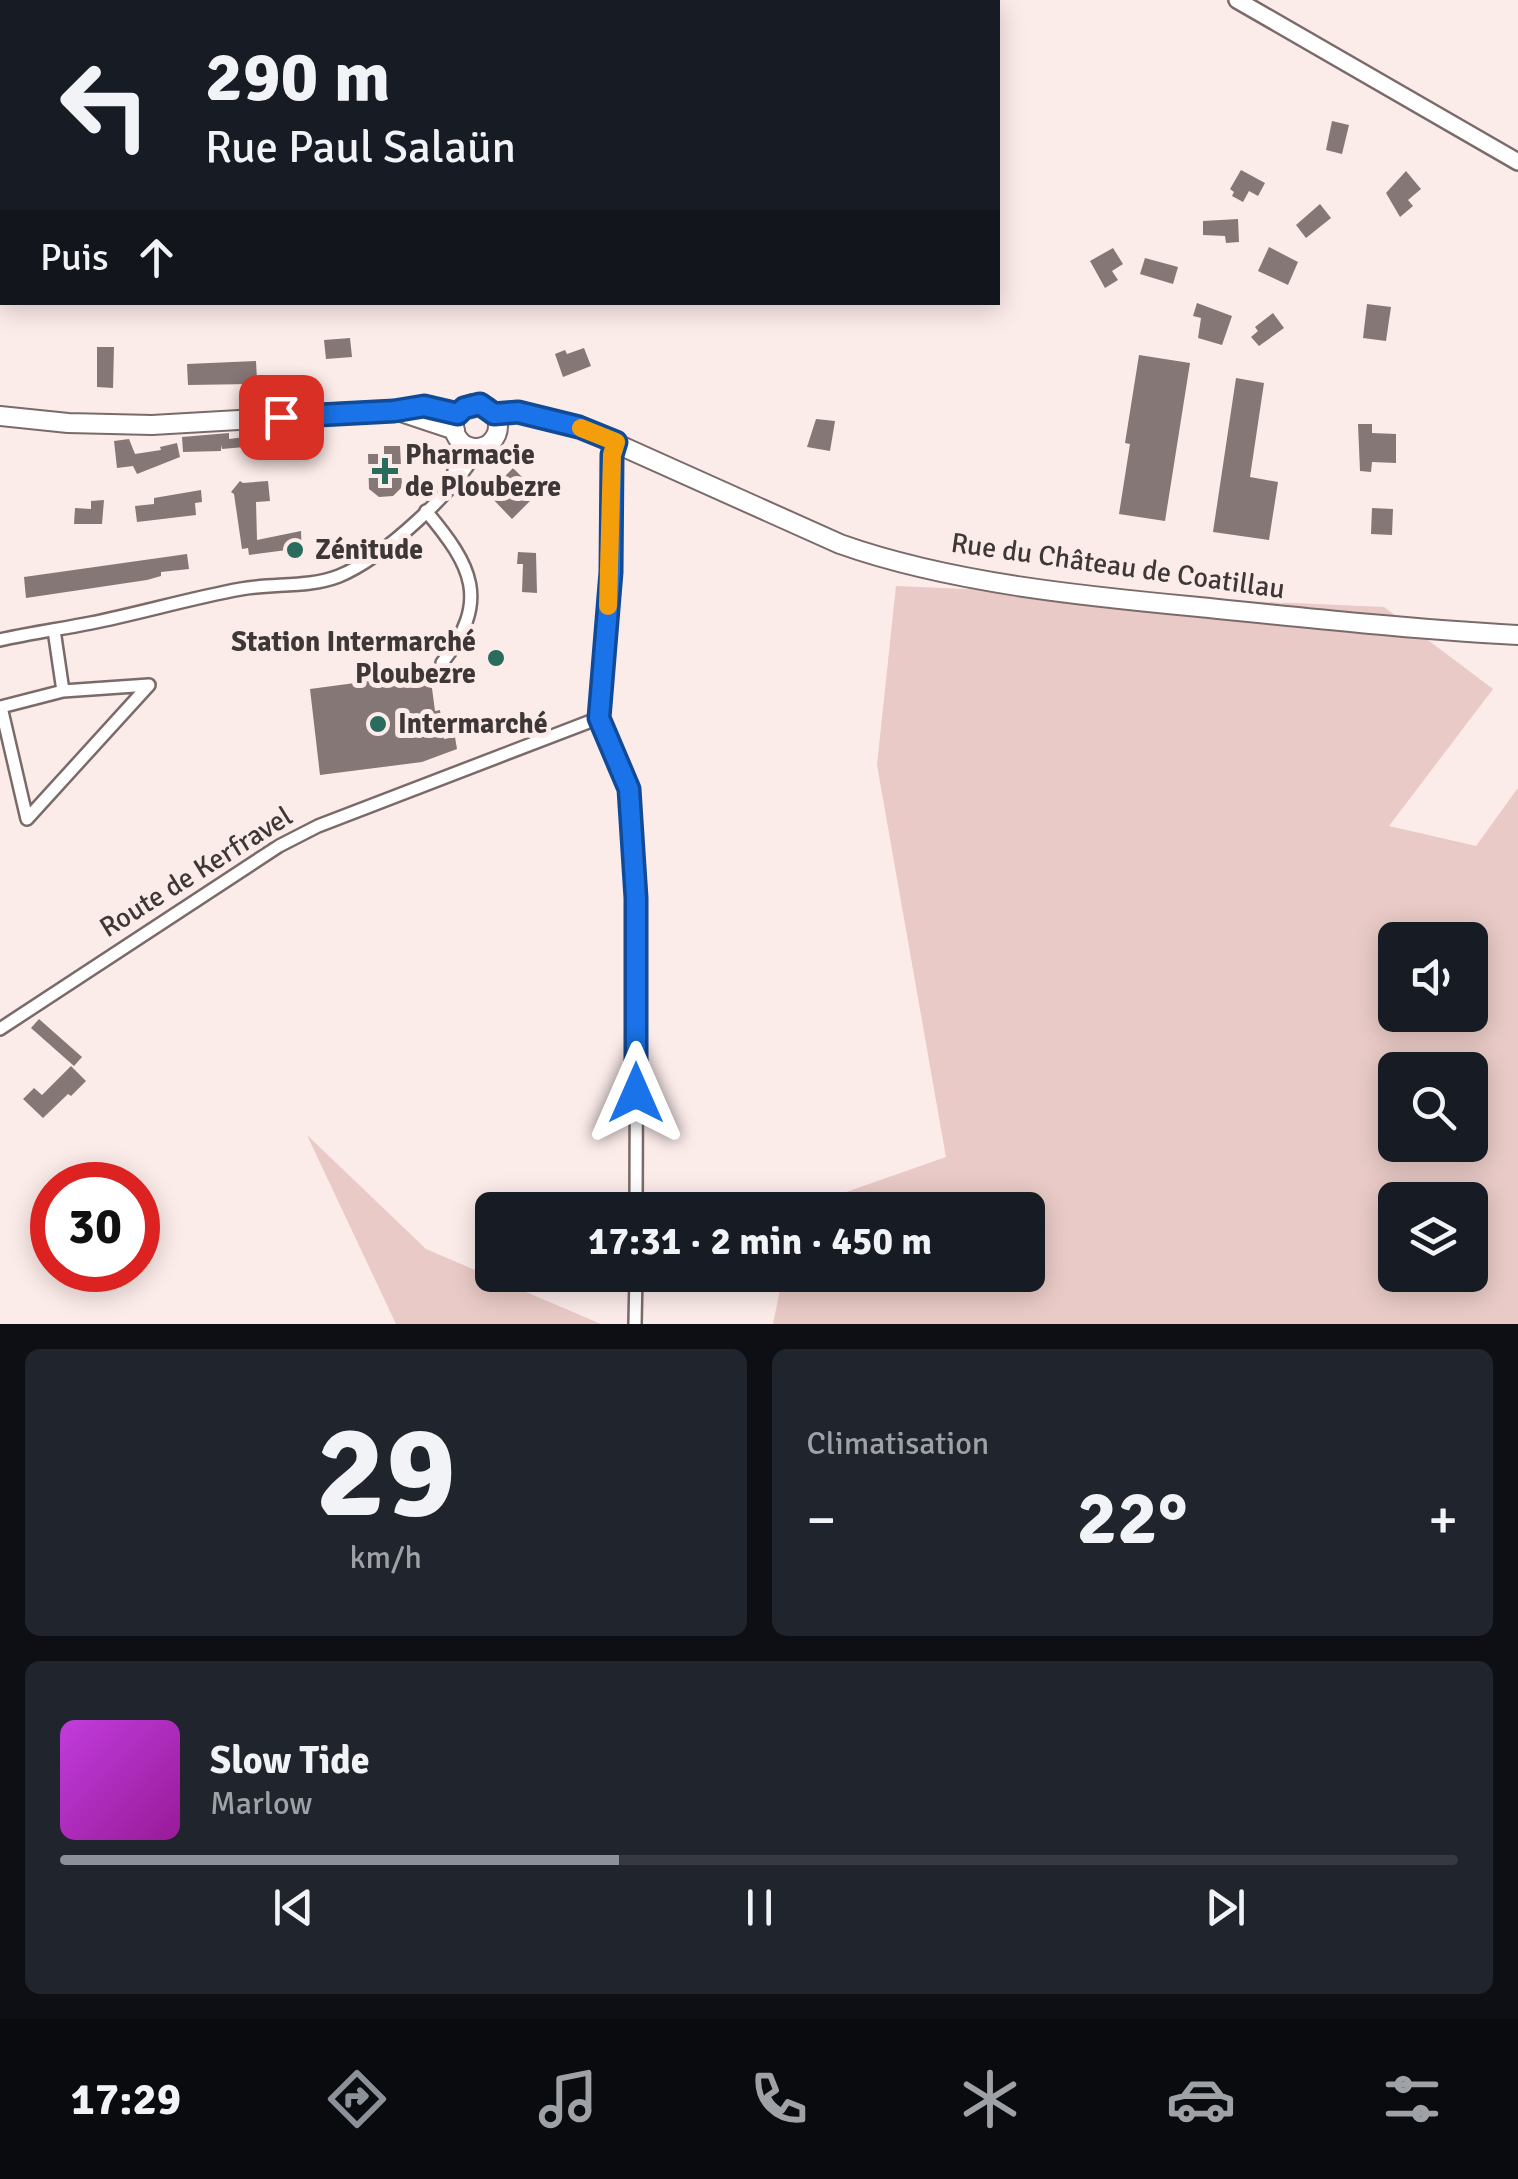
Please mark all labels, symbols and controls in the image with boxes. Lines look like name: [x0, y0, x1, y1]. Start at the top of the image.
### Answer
text: 290 m: [205, 34, 390, 120]
icon: left: [40, 40, 170, 170]
text: Rue Paul Salaün: [205, 120, 516, 175]
icon: ahead: [129, 230, 184, 285]
text: Puis: [40, 234, 109, 281]
pin: [239, 375, 324, 460]
icon: arrive: [254, 390, 309, 445]
place label: Pharmacie de Ploubezre: [405, 438, 561, 504]
marker: Pharmacie de Ploubezre: [374, 460, 396, 482]
street label: Rue du Château de Coatillau: [949, 526, 1287, 606]
place label: Zénitude: [315, 533, 423, 567]
marker: Zénitude: [284, 539, 306, 561]
place label: Station Intermarché Ploubezre: [231, 625, 476, 691]
marker: Station Intermarché Ploubezre: [485, 647, 507, 669]
place label: Intermarché: [398, 707, 548, 741]
marker: Intermarché: [367, 713, 389, 735]
street label: Route de Kerfravel: [93, 799, 299, 945]
map controls: [1378, 922, 1488, 1292]
button: sound: [1378, 922, 1488, 1032]
position arrow: [584, 1041, 688, 1145]
button: search: [1378, 1052, 1488, 1162]
speed limit sign: 30: [30, 1162, 160, 1292]
button: layers: [1378, 1182, 1488, 1292]
text: 17:31 · 2 min · 450 m: [588, 1218, 932, 1265]
text: 29: [316, 1393, 456, 1553]
text: Climatisation: [807, 1424, 989, 1463]
text: 22°: [1077, 1472, 1188, 1565]
text: −: [807, 1486, 836, 1554]
text: +: [1428, 1486, 1458, 1554]
text: km/h: [350, 1538, 422, 1577]
text: Slow Tide: [210, 1737, 370, 1784]
text: Marlow: [210, 1784, 312, 1823]
icon: previous: [266, 1880, 321, 1935]
icon: pause: [732, 1880, 787, 1935]
icon: next: [1198, 1880, 1253, 1935]
icon: directions: [322, 2064, 392, 2134]
icon: music: [533, 2064, 603, 2134]
icon: phone: [744, 2064, 814, 2134]
icon: climate: [955, 2064, 1025, 2134]
icon: car: [1166, 2064, 1236, 2134]
icon: filters: [1377, 2064, 1447, 2134]
text: 17:29: [71, 2072, 181, 2127]

